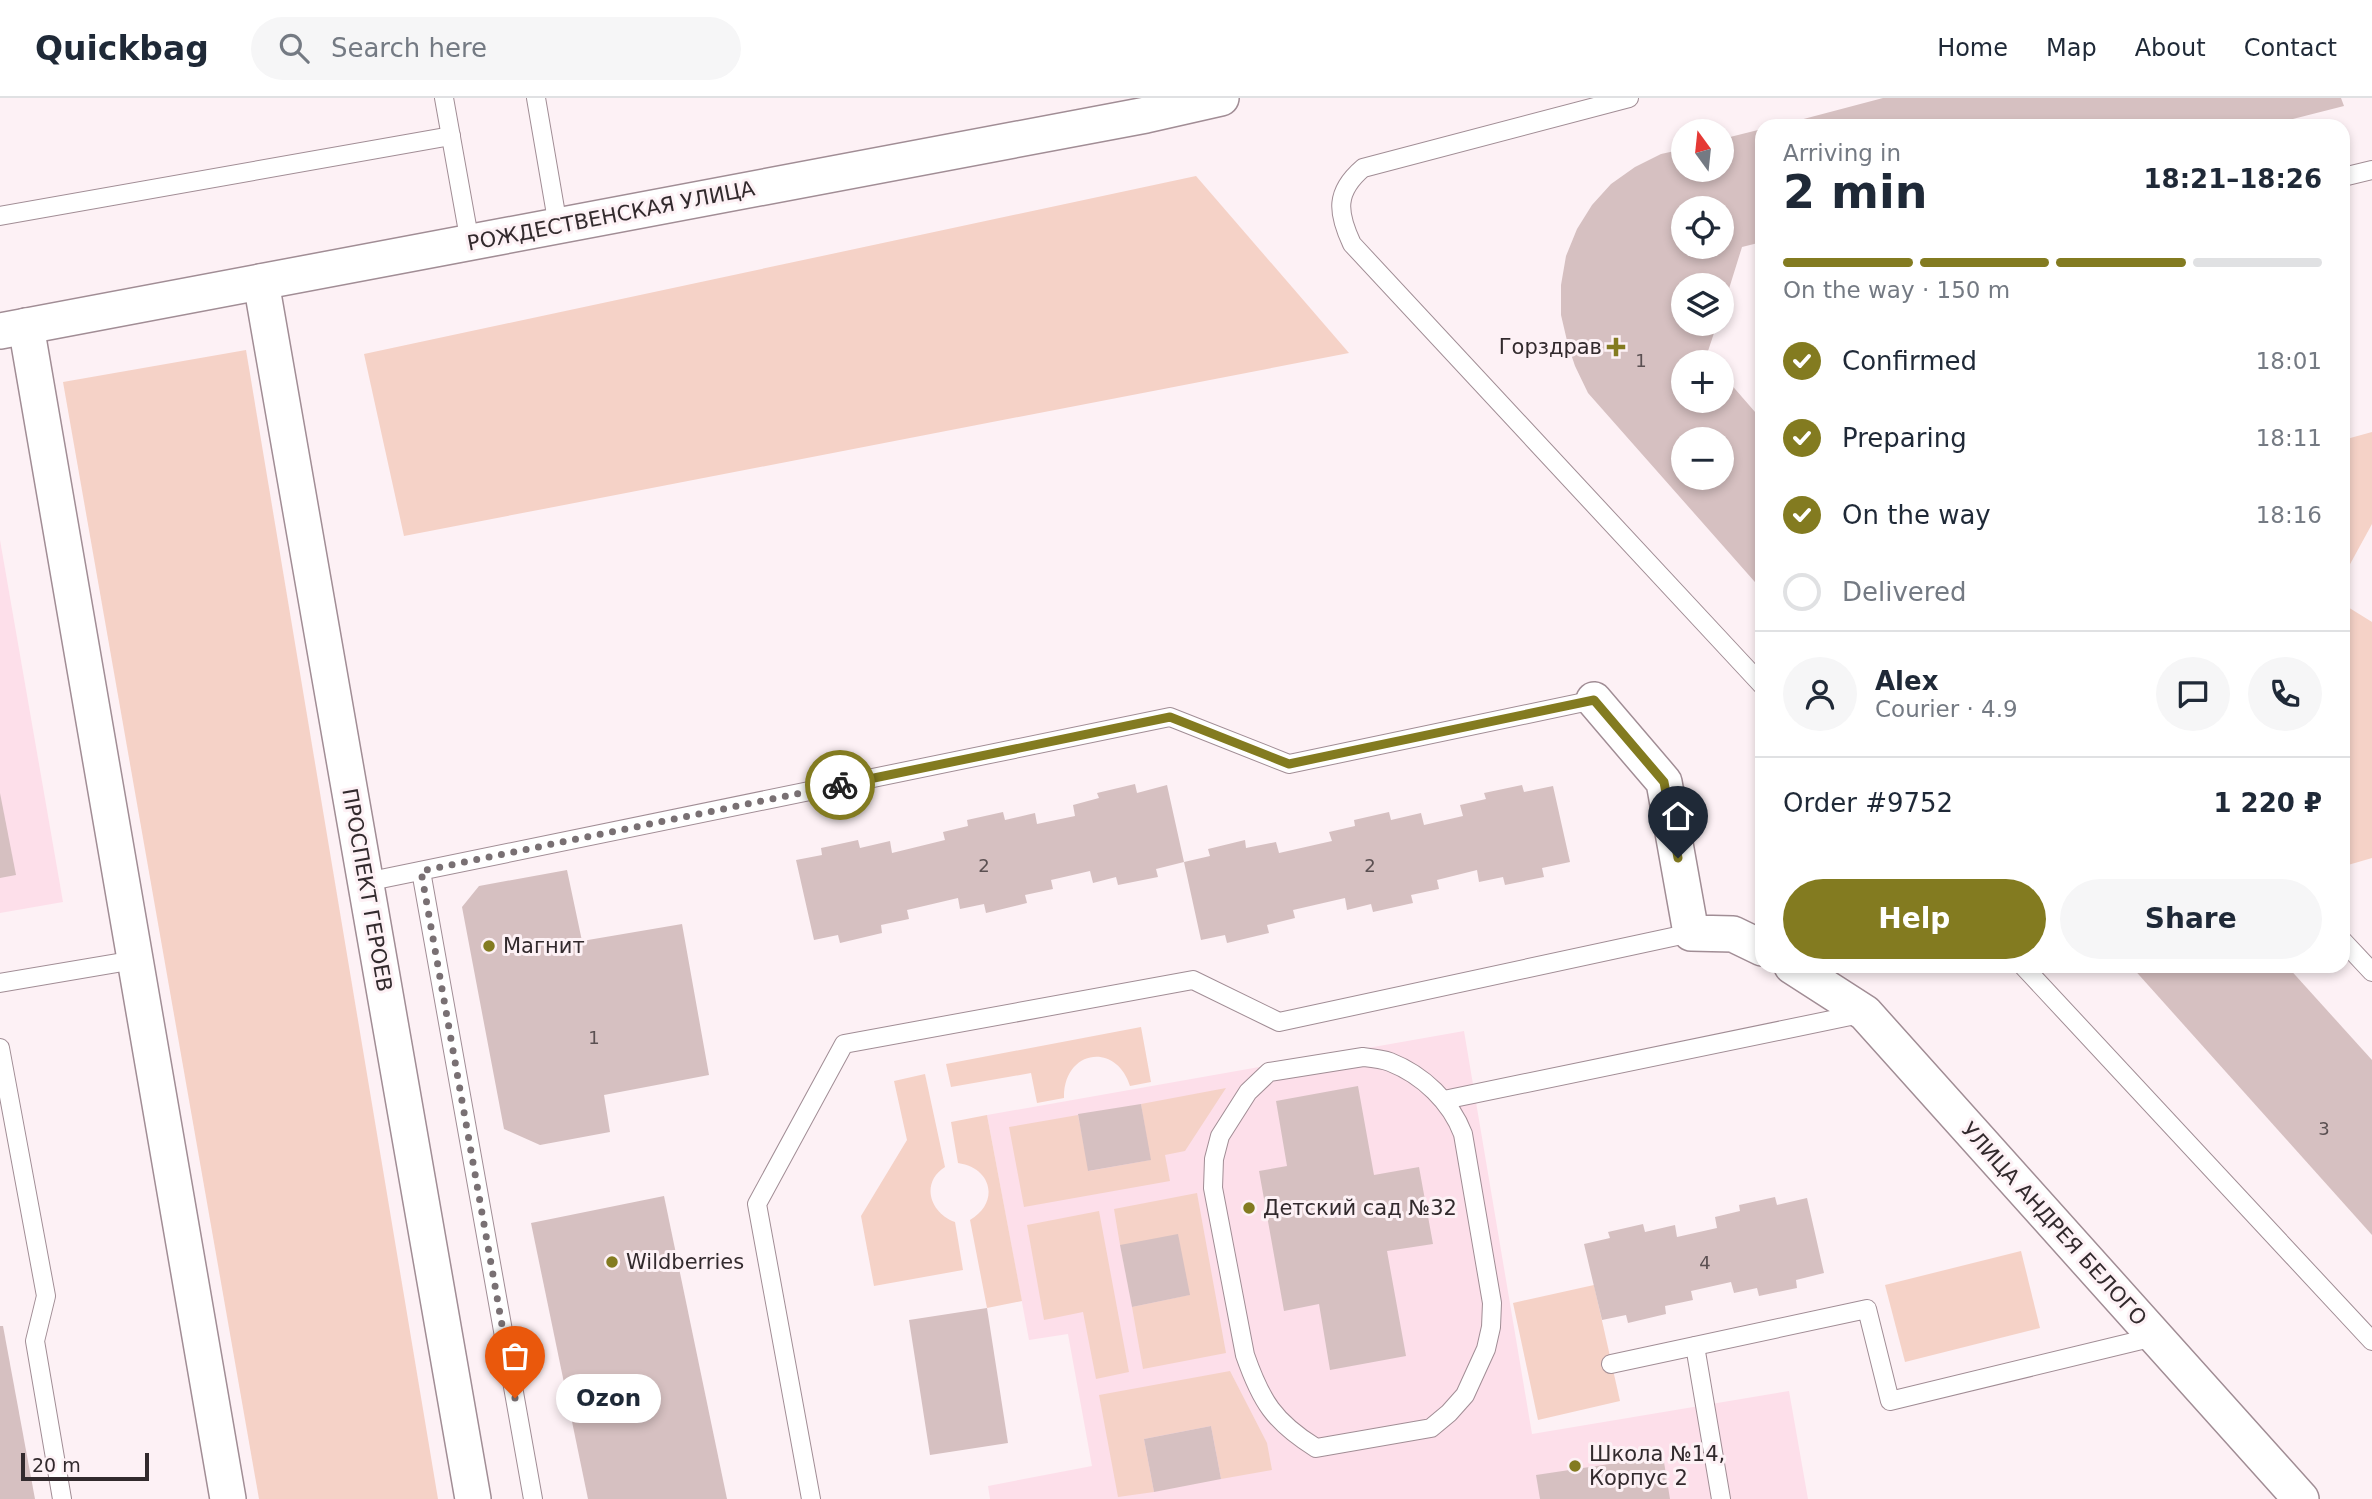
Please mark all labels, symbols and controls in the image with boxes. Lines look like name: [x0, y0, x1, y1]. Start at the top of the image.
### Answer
search box: [251, 17, 741, 80]
text: Quickbag: [35, 29, 209, 68]
icon: search: [275, 29, 313, 67]
text: Search here: [331, 33, 487, 63]
text: Home: [1937, 34, 2008, 62]
text: Map: [2046, 34, 2097, 62]
text: About: [2135, 34, 2206, 62]
text: Contact: [2244, 34, 2337, 62]
north arrow: [1671, 119, 1734, 182]
map controls: [1671, 119, 1734, 490]
text: Arriving in: [1783, 140, 1901, 166]
text: 18:21–18:26: [2143, 164, 2322, 194]
text: 2 min: [1783, 165, 1927, 219]
street label: РОЖДЕСТВЕНСКАЯ УЛИЦА: [465, 176, 758, 256]
button: locate: [1671, 196, 1734, 259]
button: layers: [1671, 273, 1734, 336]
text: On the way · 150 m: [1783, 277, 2010, 303]
place label: Горздрав: [1499, 335, 1602, 359]
marker: Горздрав: [1608, 339, 1624, 355]
icon: check: [1783, 342, 1821, 380]
text: Confirmed: [1842, 346, 1977, 376]
text: 18:01: [2256, 348, 2322, 374]
house number: 1: [1635, 350, 1647, 371]
button: +: [1671, 350, 1734, 413]
icon: check: [1783, 419, 1821, 457]
text: Preparing: [1842, 423, 1967, 453]
text: 18:11: [2256, 425, 2322, 451]
button: −: [1671, 427, 1734, 490]
icon: check: [1783, 496, 1821, 534]
text: On the way: [1842, 500, 1991, 530]
text: 18:16: [2256, 502, 2322, 528]
text: Delivered: [1842, 577, 1966, 607]
button: person: [1783, 657, 1857, 731]
button: chat: [2156, 657, 2230, 731]
button: phone: [2248, 657, 2322, 731]
text: Alex: [1875, 666, 1938, 696]
text: Courier · 4.9: [1875, 696, 2018, 722]
courier: [805, 750, 875, 820]
icon: bike: [821, 766, 859, 804]
street label: ПРОСПЕКТ ГЕРОЕВ: [337, 786, 397, 994]
pin: [1648, 786, 1708, 858]
text: Order #9752: [1783, 788, 1953, 818]
text: 1 220 ₽: [2213, 788, 2322, 818]
icon: home: [1659, 797, 1697, 835]
house number: 2: [978, 855, 990, 876]
house number: 2: [1364, 855, 1376, 876]
button: Help: [1783, 879, 2046, 959]
button: Share: [2060, 879, 2322, 959]
place label: Магнит: [503, 934, 585, 958]
marker: Магнит: [481, 938, 497, 954]
house number: 1: [588, 1027, 600, 1048]
street label: УЛИЦА АНДРЕЯ БЕЛОГО: [1957, 1118, 2151, 1330]
house number: 3: [2318, 1118, 2330, 1139]
place label: Детский сад №32: [1263, 1196, 1457, 1220]
marker: Детский сад №32: [1241, 1200, 1257, 1216]
place label: Wildberries: [626, 1250, 744, 1274]
house number: 4: [1699, 1252, 1711, 1273]
marker: Wildberries: [604, 1254, 620, 1270]
pin: [485, 1326, 545, 1398]
icon: bag: [496, 1337, 534, 1375]
callout: Ozon: [557, 1374, 662, 1422]
text: Ozon: [576, 1385, 641, 1411]
place label: Школа №14, Корпус 2: [1589, 1442, 1725, 1490]
scale bar: [21, 1450, 149, 1482]
text: 20 m: [32, 1454, 81, 1476]
marker: Школа №14, Корпус 2: [1567, 1458, 1583, 1474]

